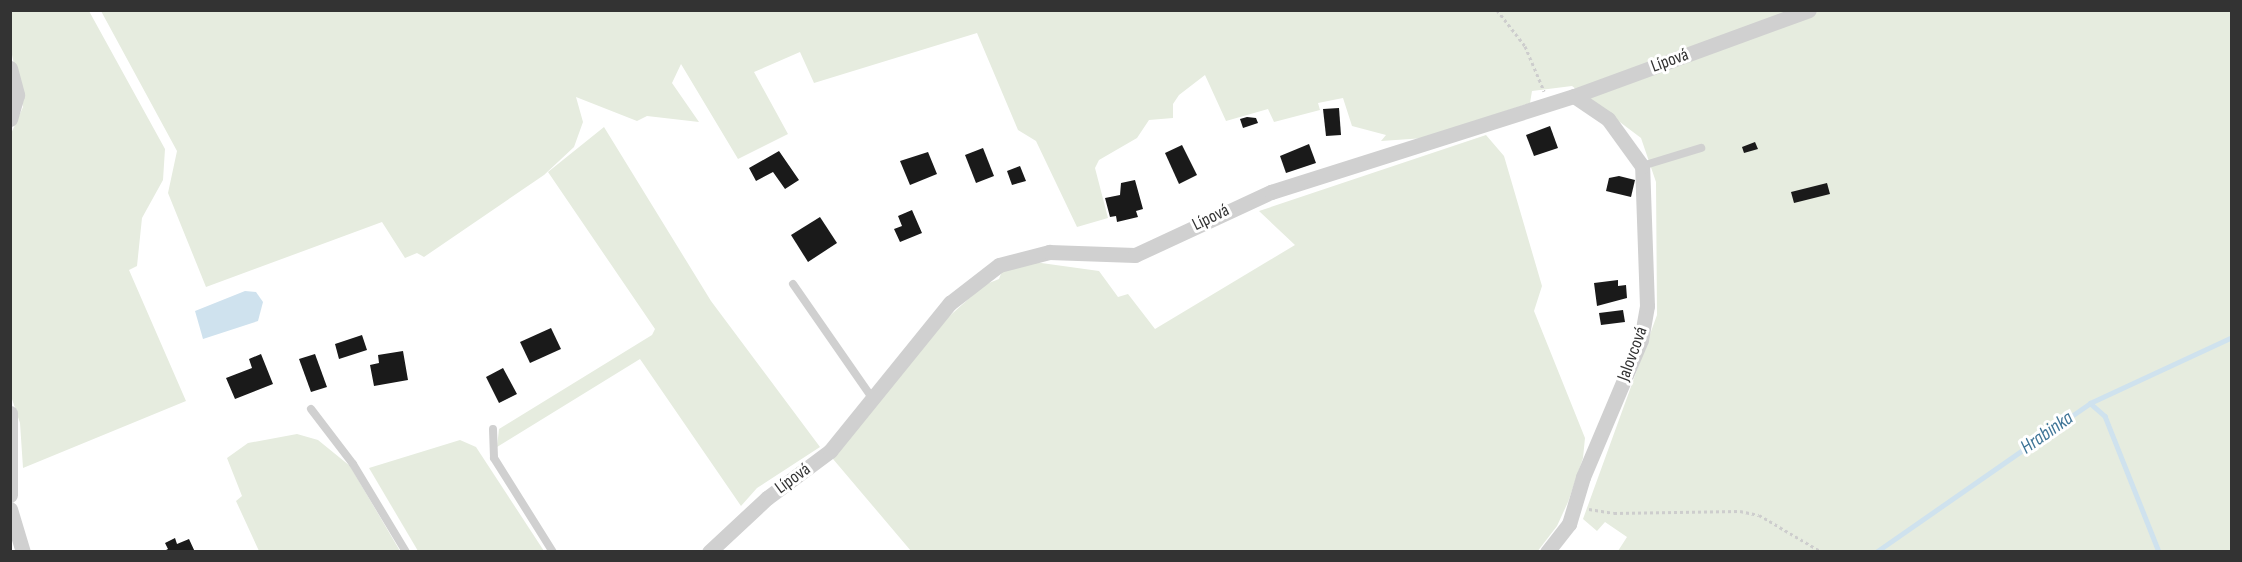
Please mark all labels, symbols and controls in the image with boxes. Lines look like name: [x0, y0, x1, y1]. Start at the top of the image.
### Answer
street label: Lípová: [1648, 44, 1692, 78]
street label: Lípová: [1189, 200, 1233, 236]
street label: Jalovcová: [1613, 324, 1653, 384]
water label: Hrabinka: [2016, 406, 2078, 460]
street label: Lípová: [771, 459, 815, 499]

